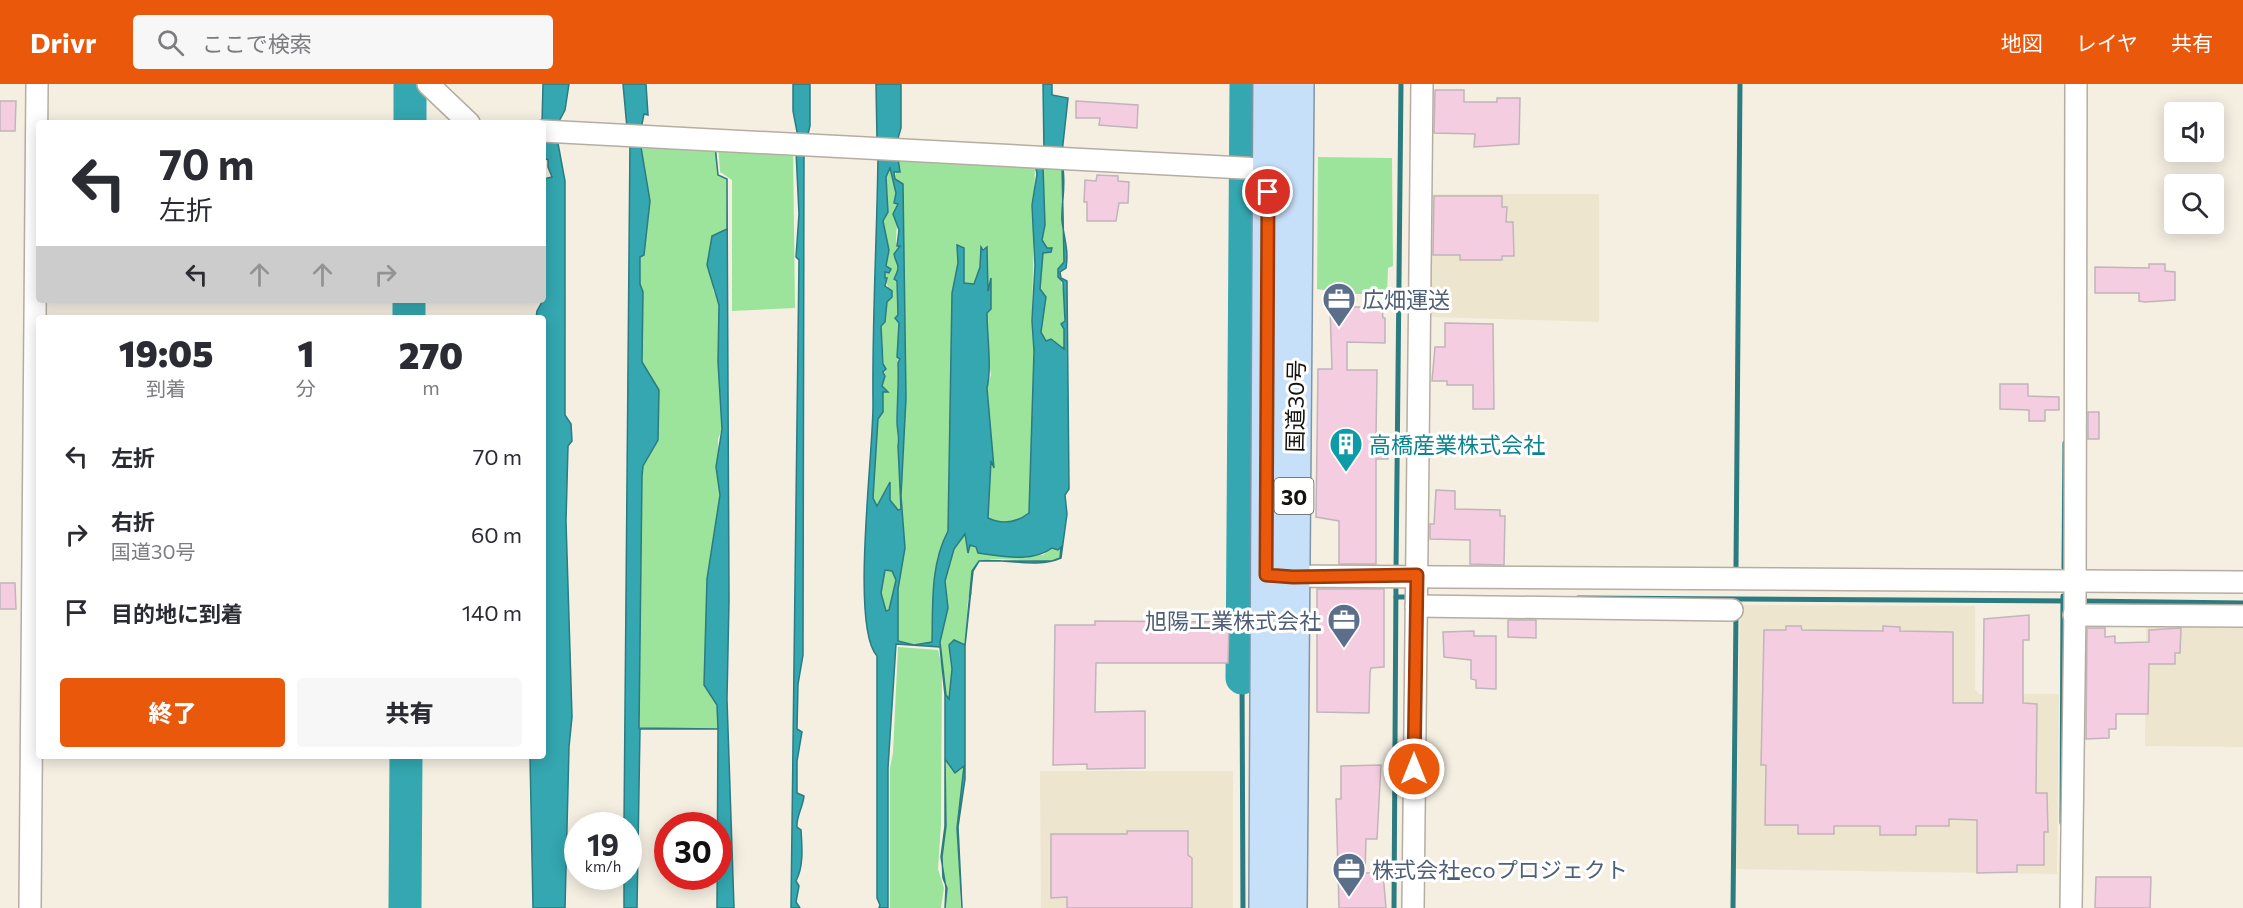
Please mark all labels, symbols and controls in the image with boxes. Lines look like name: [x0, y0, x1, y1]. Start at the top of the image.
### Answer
search box: [133, 15, 553, 69]
text: Drivr: [30, 25, 97, 59]
icon: search: [154, 26, 187, 59]
text: ここで検索: [202, 30, 312, 57]
text: 地図: [2001, 30, 2043, 55]
text: レイヤ: [2076, 30, 2138, 55]
text: 共有: [2171, 30, 2213, 55]
map controls: [2164, 102, 2224, 234]
button: sound: [2164, 102, 2224, 162]
text: 70 m: [159, 137, 254, 189]
icon: left: [60, 144, 138, 222]
pin: [1242, 166, 1293, 217]
button: search: [2164, 174, 2224, 234]
icon: arrive: [1251, 175, 1284, 208]
text: 左折: [159, 193, 213, 226]
icon: left: [180, 258, 213, 291]
icon: ahead: [243, 258, 276, 291]
icon: ahead: [306, 258, 339, 291]
icon: right: [369, 258, 402, 291]
office icon: 広畑運送: [1321, 281, 1357, 328]
place label: 広畑運送: [1362, 286, 1450, 313]
text: 19:05: [119, 330, 213, 374]
text: 1: [298, 330, 314, 374]
text: 270: [399, 332, 463, 376]
street label: 国道30号: [1281, 359, 1309, 453]
text: m: [422, 375, 440, 399]
text: 到着: [146, 376, 186, 400]
text: 分: [296, 376, 316, 400]
building icon: 高橋産業株式会社: [1328, 426, 1364, 473]
place label: 高橋産業株式会社: [1369, 431, 1545, 458]
icon: left: [60, 440, 93, 473]
text: 70 m: [473, 443, 522, 470]
text: 左折: [111, 444, 155, 471]
road number: 30: [1274, 478, 1314, 514]
text: 右折: [111, 508, 155, 535]
icon: right: [60, 518, 93, 551]
text: 60 m: [471, 521, 522, 548]
text: 国道30号: [111, 539, 195, 563]
icon: arrive: [60, 596, 93, 629]
text: 140 m: [462, 599, 522, 626]
text: 目的地に到着: [111, 600, 243, 627]
office icon: 旭陽工業株式会社: [1326, 602, 1362, 649]
place label: 旭陽工業株式会社: [1145, 607, 1321, 634]
button: 終了: [60, 678, 285, 747]
button: 共有: [297, 678, 522, 747]
position arrow: [1382, 737, 1446, 801]
speed limit sign: 30: [654, 812, 732, 890]
text: 19: [587, 825, 619, 862]
office icon: 株式会社ecoプロジェクト: [1331, 851, 1367, 898]
place label: 株式会社ecoプロジェクト: [1372, 856, 1628, 883]
text: km/h: [585, 857, 621, 875]

